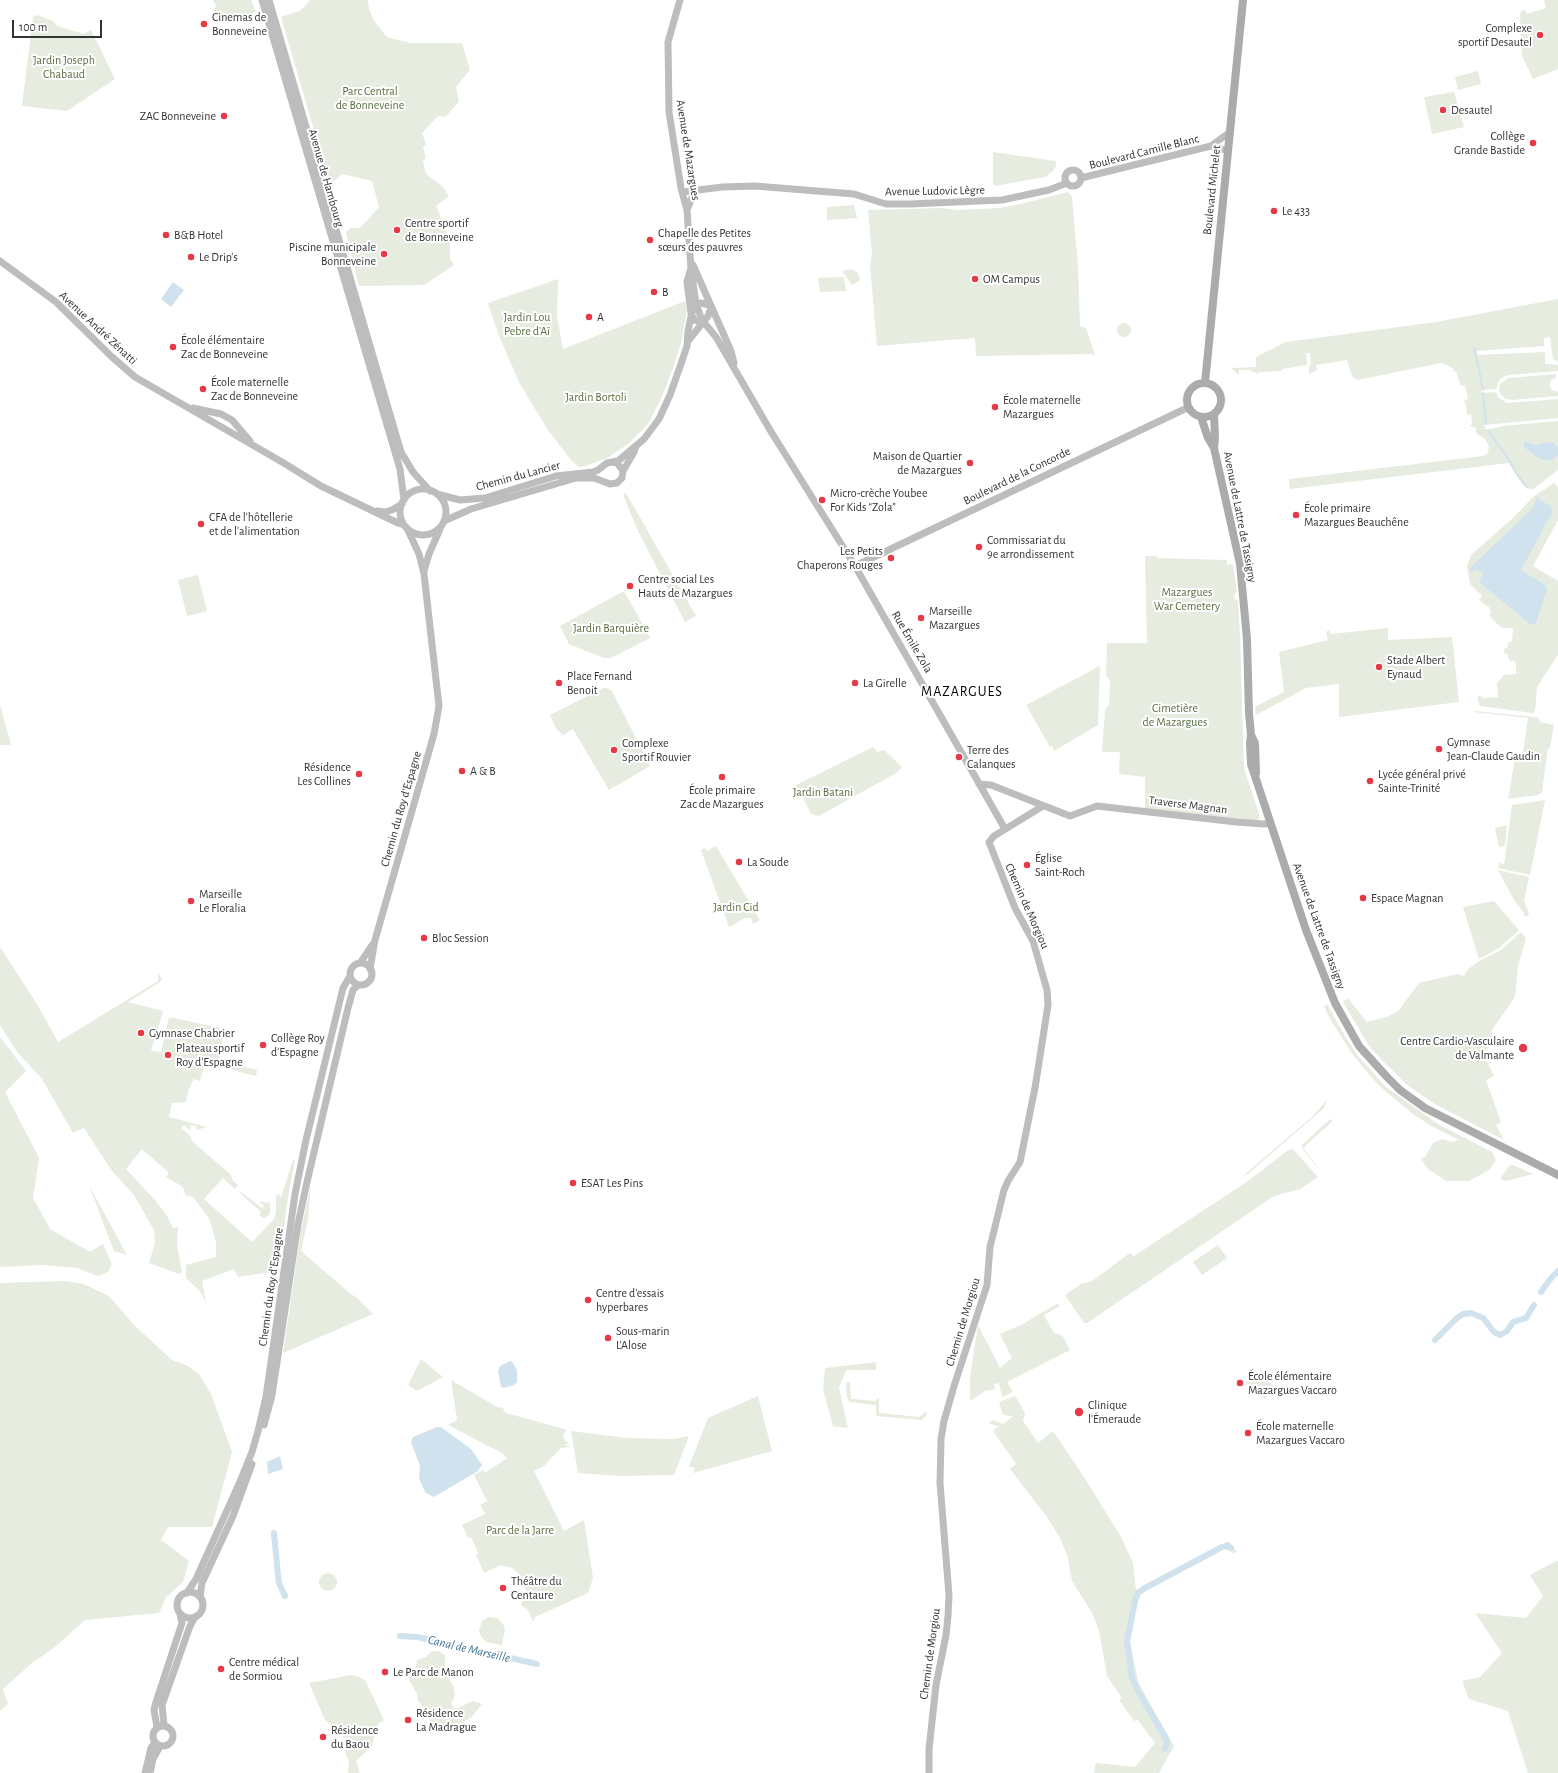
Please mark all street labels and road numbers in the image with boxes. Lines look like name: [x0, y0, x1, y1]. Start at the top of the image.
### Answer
street label: Avenue de Mazargues: [673, 99, 703, 201]
street label: Avenue de Hambourg: [305, 127, 347, 229]
street label: Boulevard Camille Blanc: [1088, 131, 1200, 173]
street label: Boulevard Michelet: [1200, 144, 1224, 236]
street label: Avenue Ludovic Lègre: [885, 183, 985, 199]
street label: Avenue André Zénatti: [56, 288, 140, 368]
street label: Boulevard de la Concorde: [961, 444, 1073, 508]
street label: Avenue de Lattre de Tassigny: [1220, 450, 1260, 584]
street label: Chemin du Lancier: [474, 458, 562, 494]
street label: Rue Émile Zola: [888, 608, 936, 676]
street label: Chemin du Roy d'Espagne: [378, 749, 424, 869]
street label: Traverse Magnan: [1148, 793, 1228, 817]
street label: Chemin de Morgiou: [1002, 861, 1052, 951]
street label: Avenue de Lattre de Tassigny: [1289, 861, 1349, 991]
street label: Chemin du Roy d'Espagne: [256, 1227, 286, 1347]
street label: Chemin de Morgiou: [943, 1276, 983, 1368]
street label: Chemin de Morgiou: [916, 1607, 944, 1701]

